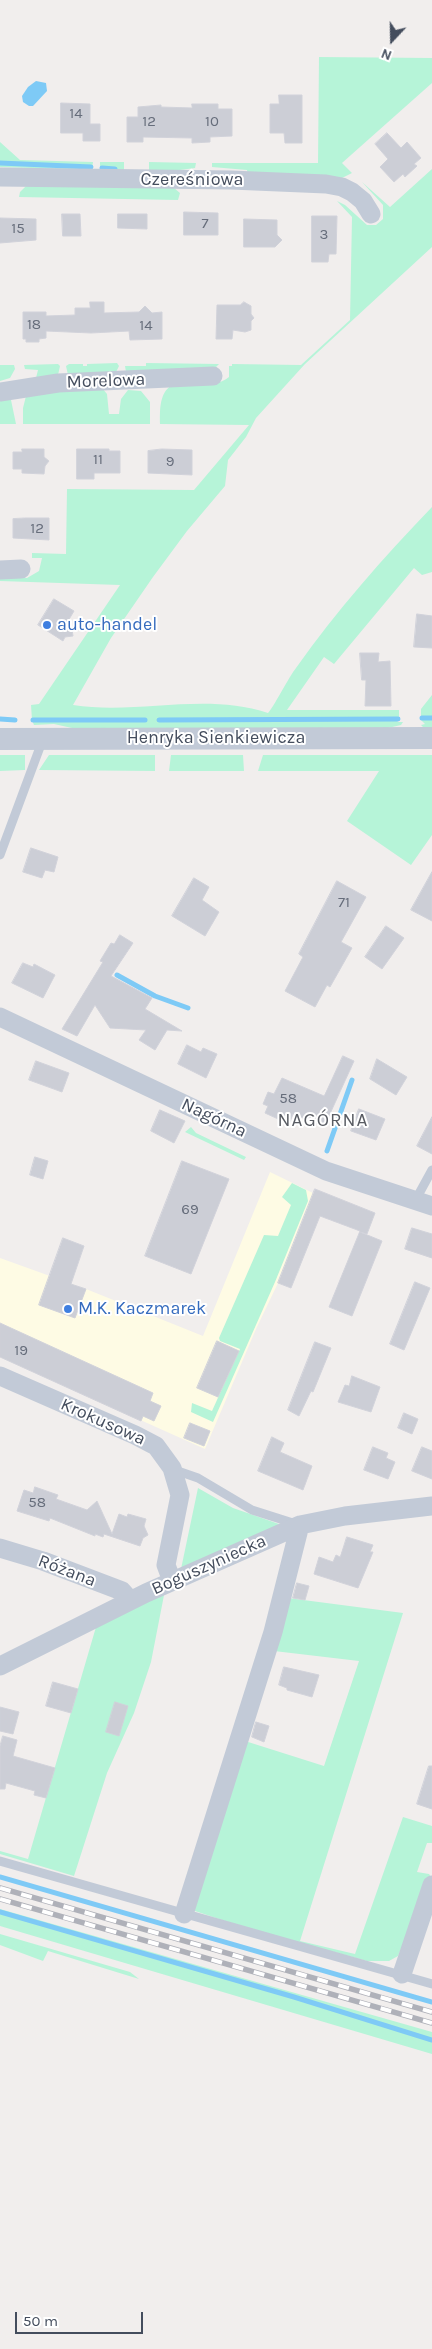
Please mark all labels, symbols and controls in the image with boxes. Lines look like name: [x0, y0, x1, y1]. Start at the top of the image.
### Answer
north arrow: [367, 15, 417, 65]
text: N: [379, 45, 394, 64]
house number: 14: [69, 105, 83, 123]
house number: 12: [142, 113, 156, 131]
house number: 10: [205, 113, 219, 131]
street label: Czereśniowa: [140, 169, 244, 191]
house number: 7: [201, 215, 209, 233]
house number: 15: [11, 220, 25, 238]
house number: 3: [320, 226, 328, 244]
house number: 18: [27, 316, 41, 334]
house number: 14: [139, 317, 153, 335]
street label: Morelowa: [66, 369, 146, 393]
house number: 11: [93, 451, 103, 469]
house number: 9: [166, 453, 174, 471]
house number: 12: [30, 520, 44, 538]
place label: auto-handel: [57, 614, 157, 636]
marker: auto-handel: [41, 619, 53, 631]
street label: Henryka Sienkiewicza: [127, 727, 305, 749]
house number: 71: [338, 894, 350, 912]
house number: 58: [279, 1090, 297, 1108]
street label: Nagórna: [178, 1094, 250, 1142]
district label: NAGÓRNA: [277, 1110, 369, 1132]
house number: 69: [181, 1201, 199, 1219]
place label: M.K. Kaczmarek: [78, 1298, 206, 1320]
marker: M.K. Kaczmarek: [62, 1303, 74, 1315]
house number: 19: [14, 1342, 28, 1360]
street label: Krokusowa: [57, 1394, 149, 1450]
house number: 58: [28, 1494, 46, 1512]
street label: Boguszyniecka: [148, 1530, 270, 1600]
street label: Różana: [35, 1550, 99, 1592]
scale bar: [18, 2302, 145, 2334]
text: 50 m: [23, 2312, 58, 2330]

